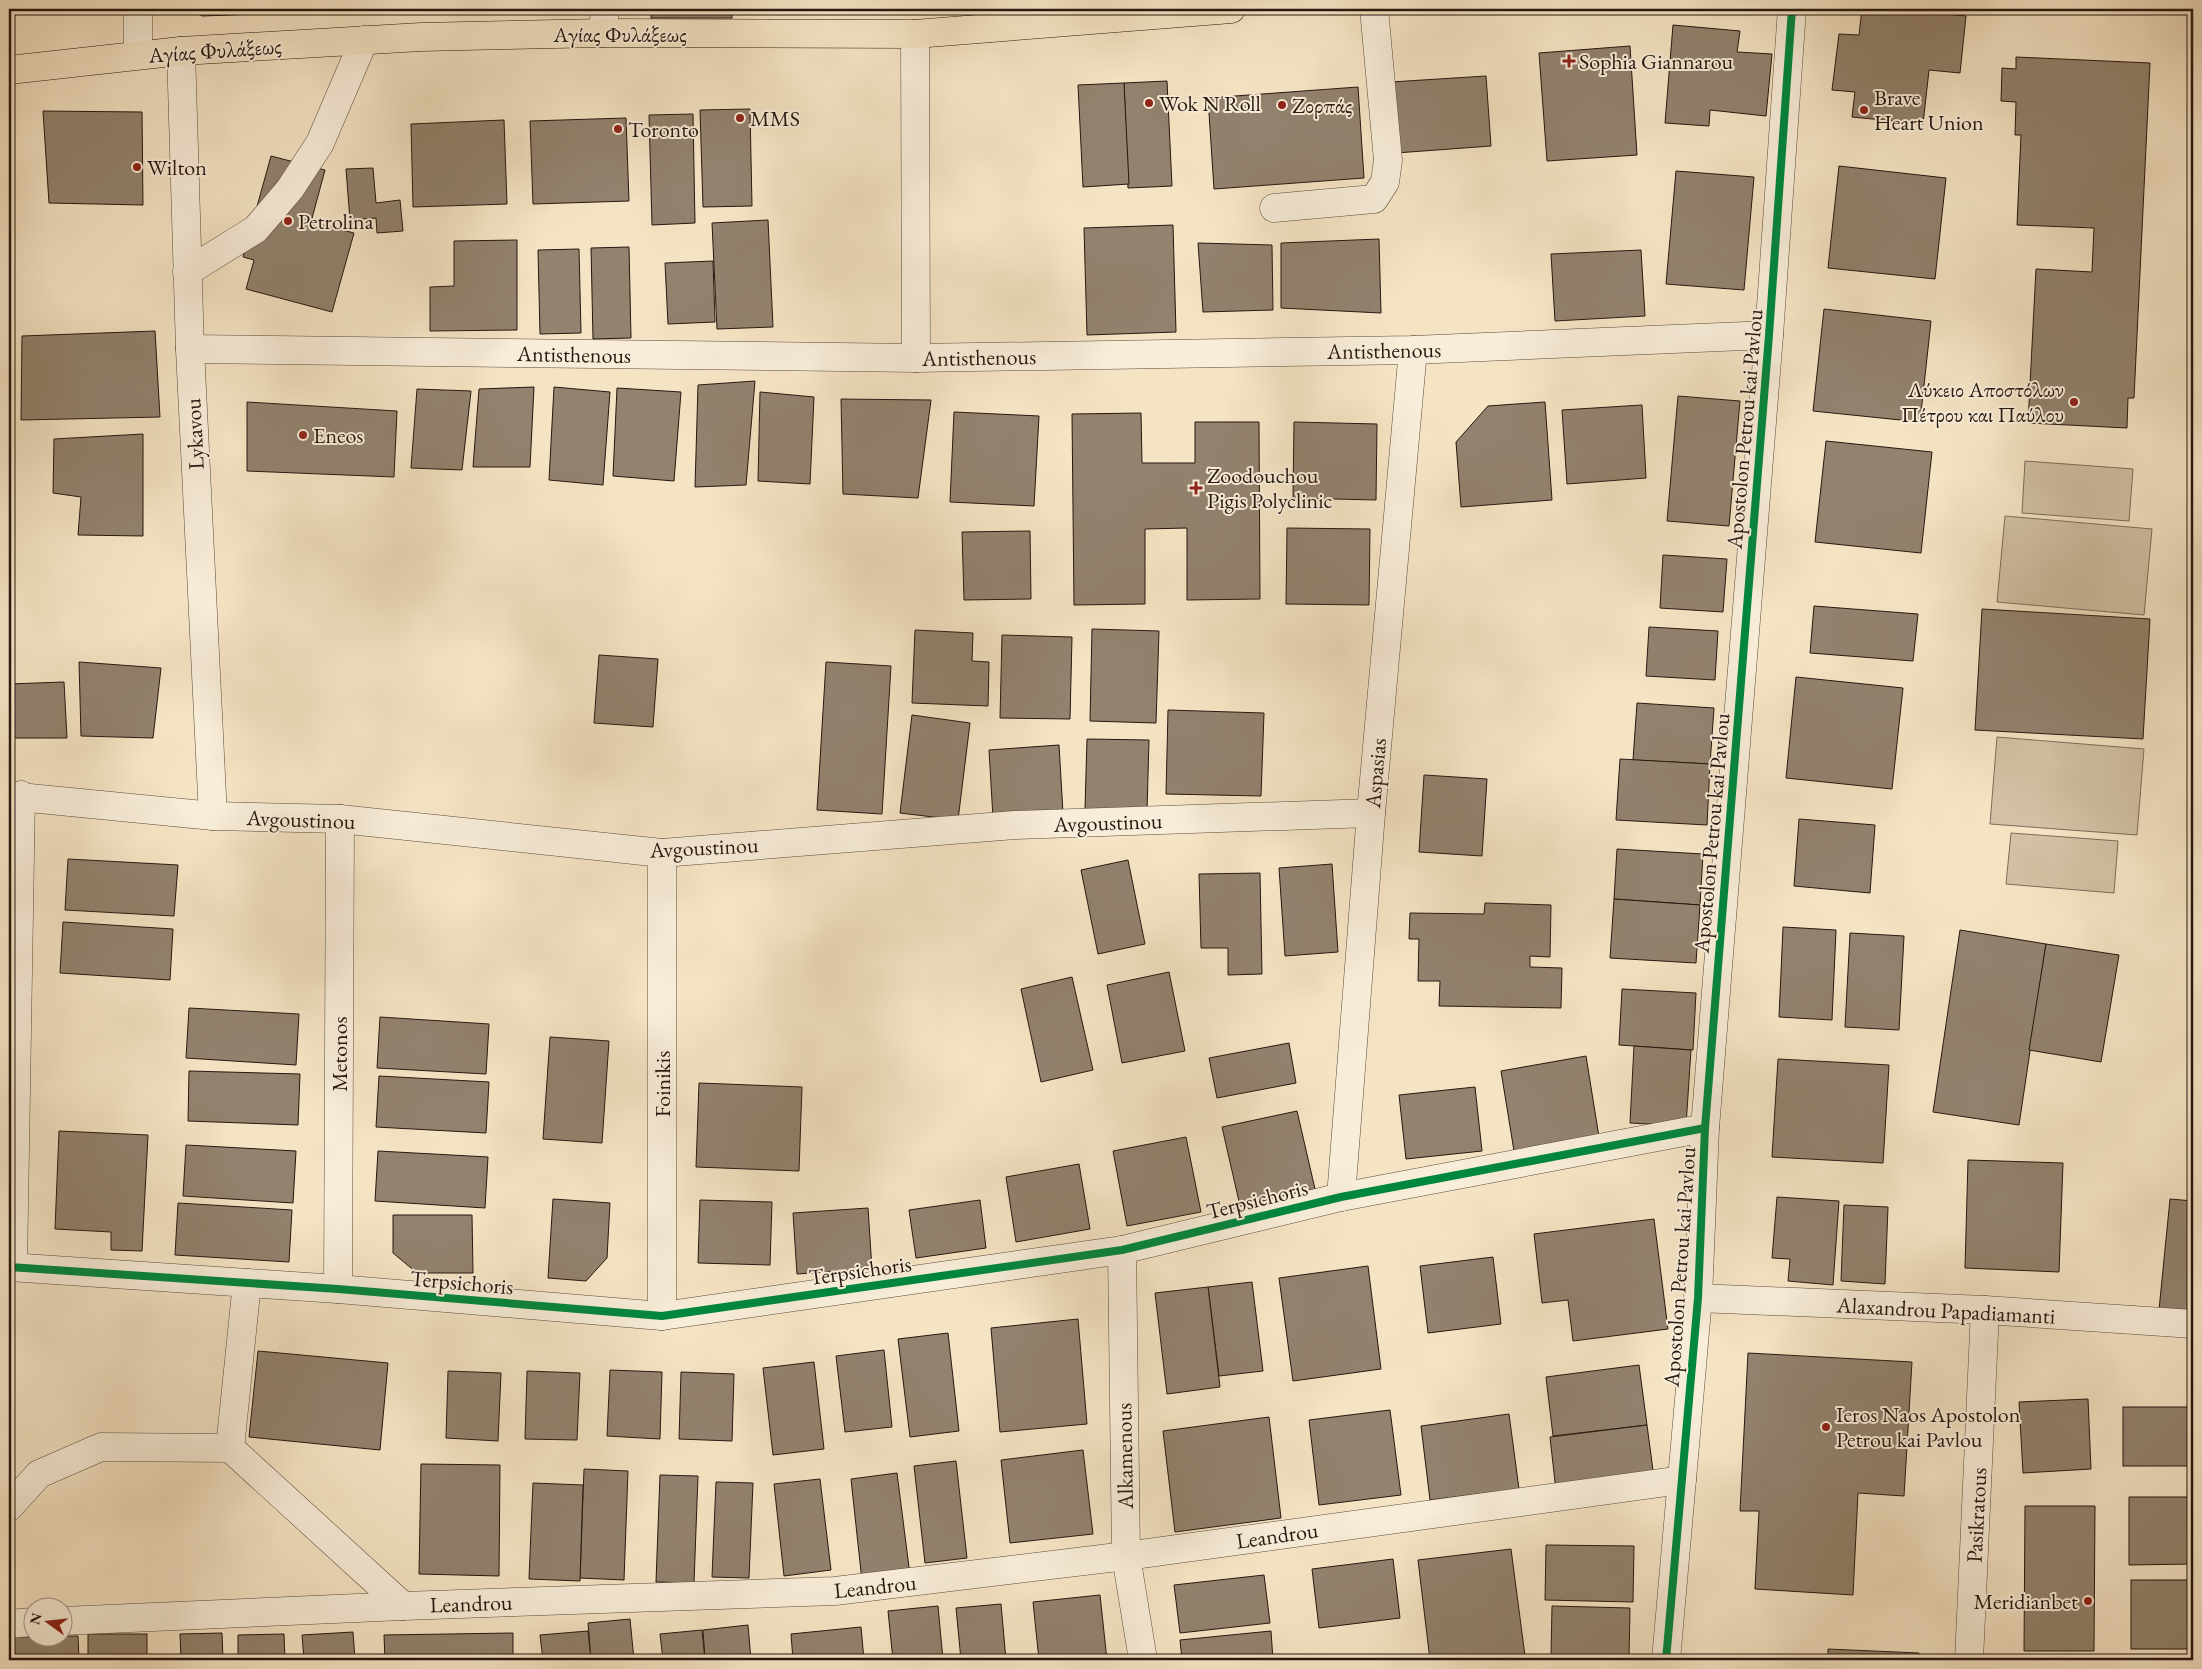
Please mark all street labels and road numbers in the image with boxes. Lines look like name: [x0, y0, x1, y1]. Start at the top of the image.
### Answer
street label: Αγίας Φυλάξεως: [552, 20, 687, 49]
street label: Αγίας Φυλάξεως: [146, 31, 283, 70]
street label: Apostolon Petrou kai Pavlou: [1719, 307, 1769, 551]
street label: Antisthenous: [1326, 335, 1441, 366]
street label: Antisthenous: [516, 339, 631, 370]
street label: Antisthenous: [921, 342, 1036, 373]
street label: Lykavou: [178, 397, 211, 470]
street label: Apostolon Petrou kai Pavlou: [1686, 711, 1736, 955]
street label: Aspasias: [1358, 737, 1393, 810]
street label: Avgoustinou: [245, 803, 356, 836]
street label: Avgoustinou: [1052, 806, 1163, 839]
street label: Avgoustinou: [648, 830, 760, 865]
street label: Metonos: [325, 1016, 354, 1092]
street label: Foinikis: [648, 1051, 677, 1117]
street label: Apostolon Petrou kai Pavlou: [1657, 1146, 1702, 1389]
street label: Terpsichoris: [1203, 1173, 1311, 1226]
street label: Terpsichoris: [807, 1249, 913, 1292]
street label: Terpsichoris: [409, 1264, 515, 1301]
street label: Alaxandrou Papadiamanti: [1835, 1290, 2056, 1331]
street label: Alkamenous: [1109, 1402, 1140, 1510]
street label: Pasikratous: [1960, 1467, 1993, 1563]
street label: Leandrou: [1234, 1515, 1320, 1556]
street label: Leandrou: [832, 1568, 918, 1605]
street label: Leandrou: [429, 1588, 513, 1619]

